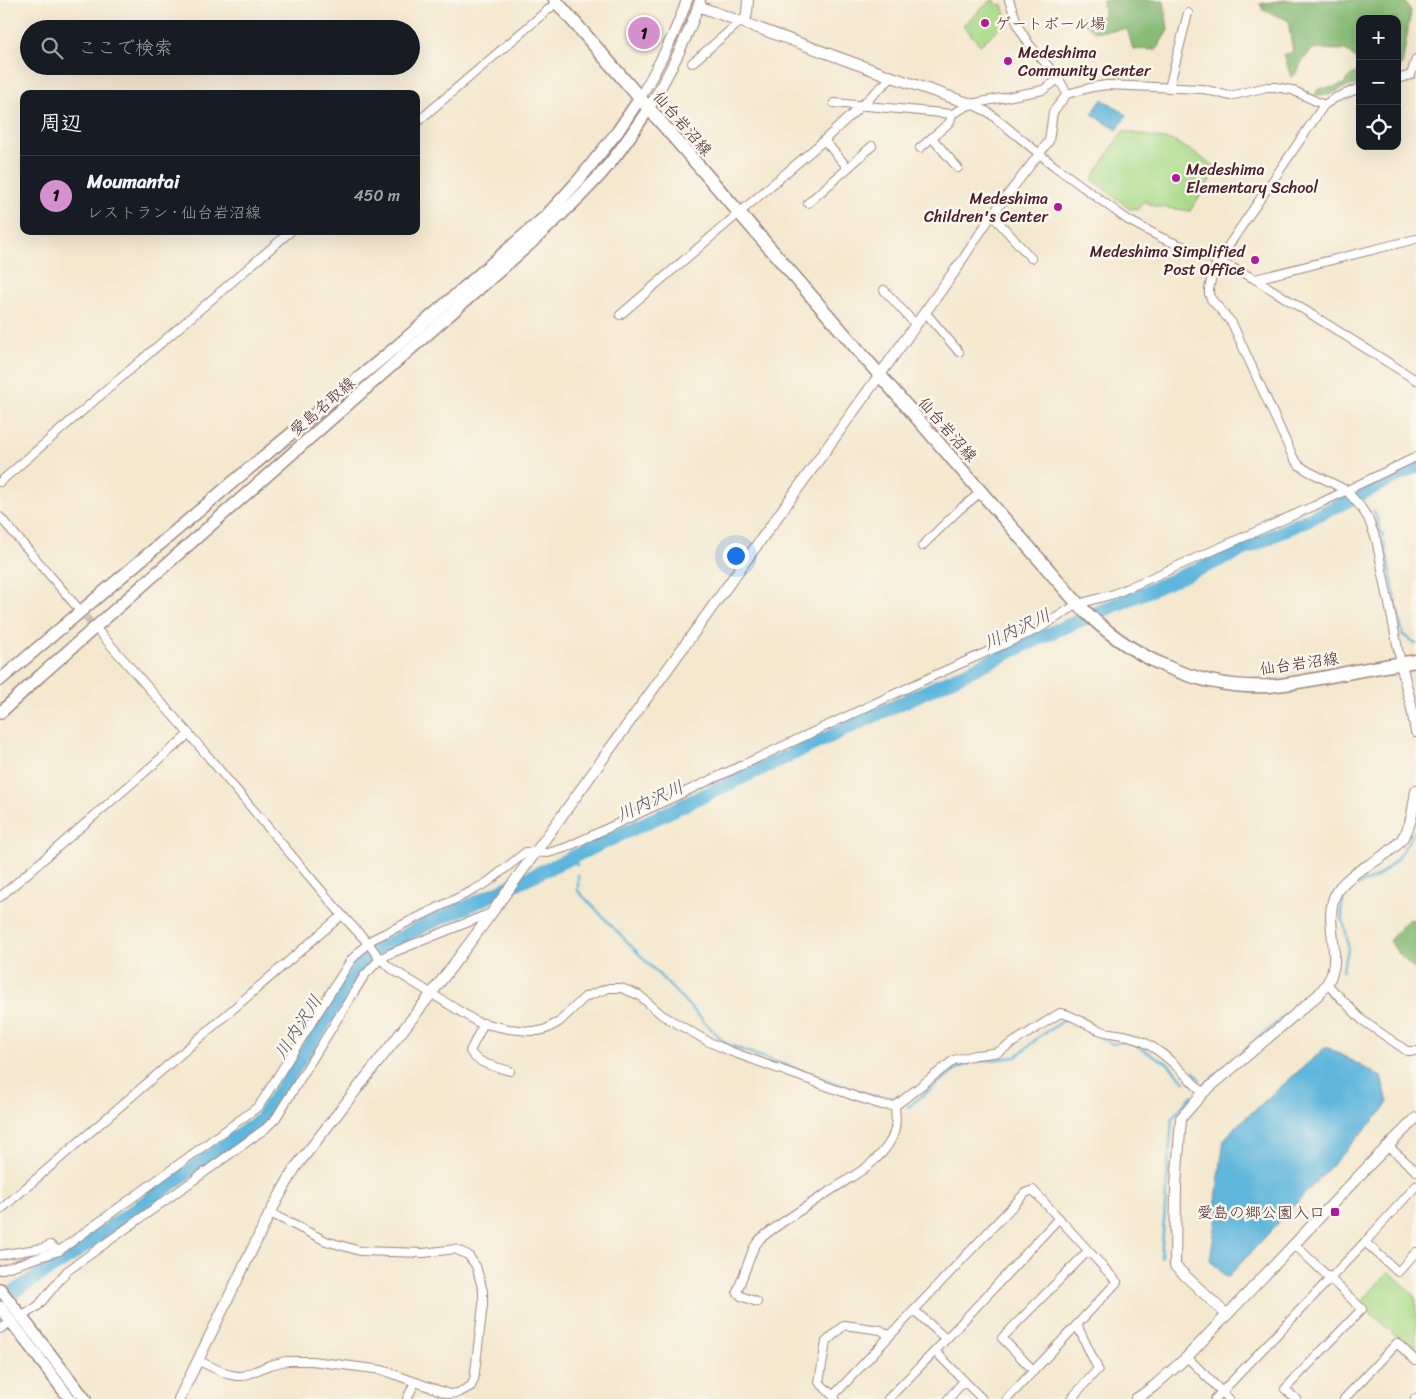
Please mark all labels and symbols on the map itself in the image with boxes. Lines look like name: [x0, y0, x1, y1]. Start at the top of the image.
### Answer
place label: ゲートボール場: [995, 9, 1106, 38]
pin: 1: [628, 14, 660, 52]
marker: ゲートボール場: [979, 17, 991, 29]
place label: Medeshima Community Center: [1018, 38, 1152, 85]
marker: Medeshima Community Center: [1002, 55, 1014, 67]
street label: 仙台岩沼線: [645, 84, 720, 163]
place label: Medeshima Elementary School: [1186, 155, 1318, 202]
marker: Medeshima Elementary School: [1170, 172, 1182, 184]
place label: Medeshima Children's Center: [924, 184, 1049, 231]
marker: Medeshima Children's Center: [1052, 201, 1064, 213]
place label: Medeshima Simplified Post Office: [1090, 237, 1247, 284]
marker: Medeshima Simplified Post Office: [1249, 254, 1261, 266]
street label: 愛島名取線: [283, 369, 362, 444]
street label: 仙台岩沼線: [910, 390, 985, 469]
your location: [723, 543, 749, 569]
water label: 川内沢川: [978, 599, 1056, 659]
street label: 仙台岩沼線: [1257, 644, 1341, 683]
water label: 川内沢川: [611, 771, 689, 831]
water label: 川内沢川: [265, 988, 331, 1066]
place label: 愛島の郷公園入口: [1197, 1198, 1325, 1227]
marker: 愛島の郷公園入口: [1329, 1206, 1341, 1218]

